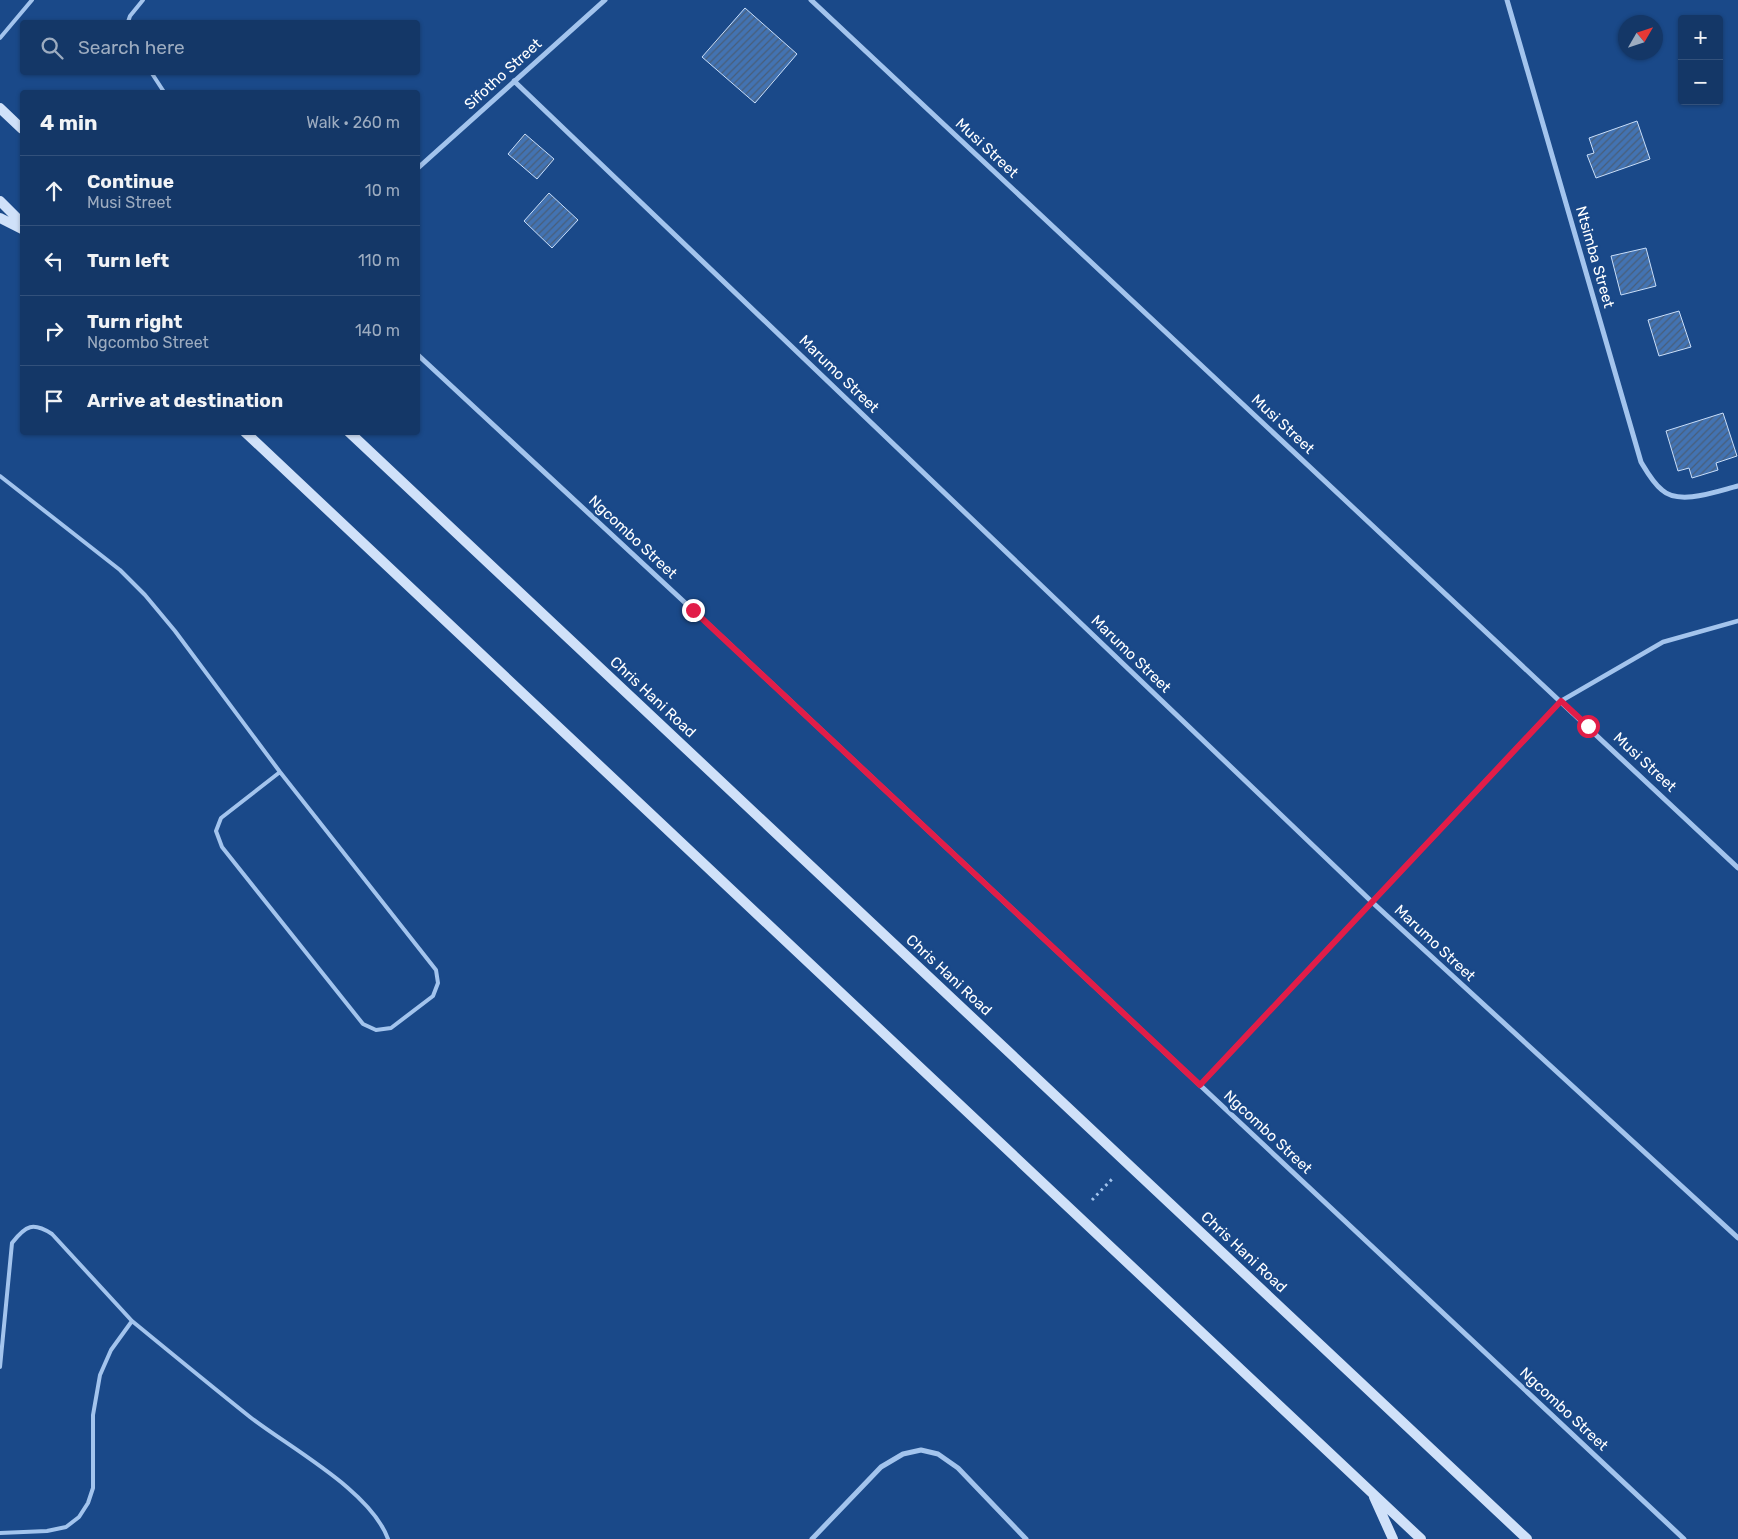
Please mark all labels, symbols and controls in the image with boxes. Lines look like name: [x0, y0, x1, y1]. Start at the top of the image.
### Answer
north arrow: [1618, 15, 1663, 60]
map controls: [1678, 15, 1723, 105]
button: +: [1678, 15, 1723, 60]
search box: [20, 20, 420, 75]
icon: search: [38, 34, 66, 62]
street label: Sifotho Street: [461, 35, 545, 113]
text: Search here: [78, 36, 185, 59]
button: −: [1678, 60, 1723, 105]
text: 4 min: [40, 110, 98, 135]
text: Walk · 260 m: [306, 113, 400, 132]
street label: Musi Street: [952, 114, 1022, 182]
text: Continue: [87, 170, 174, 193]
icon: ahead: [40, 177, 68, 205]
text: 10 m: [365, 181, 400, 200]
text: Musi Street: [87, 193, 172, 212]
street label: Ntsimba Street: [1572, 204, 1618, 310]
icon: left: [40, 247, 68, 275]
text: Turn left: [87, 249, 169, 272]
text: 110 m: [358, 251, 400, 270]
text: Turn right: [87, 310, 182, 333]
icon: right: [40, 317, 68, 345]
text: 140 m: [355, 321, 400, 340]
street label: Marumo Street: [795, 331, 883, 417]
text: Ngcombo Street: [87, 333, 209, 352]
icon: arrive: [40, 387, 68, 415]
text: Arrive at destination: [87, 389, 283, 412]
street label: Musi Street: [1248, 390, 1318, 458]
street label: Ngcombo Street: [585, 491, 681, 583]
route end: [682, 599, 705, 622]
street label: Marumo Street: [1087, 611, 1175, 697]
street label: Chris Hani Road: [606, 653, 700, 741]
route start: [1577, 715, 1600, 738]
street label: Musi Street: [1610, 728, 1680, 796]
street label: Marumo Street: [1391, 901, 1479, 985]
street label: Chris Hani Road: [902, 931, 996, 1019]
street label: Ngcombo Street: [1220, 1086, 1316, 1178]
street label: Chris Hani Road: [1197, 1208, 1291, 1296]
street label: Ngcombo Street: [1516, 1363, 1612, 1455]

